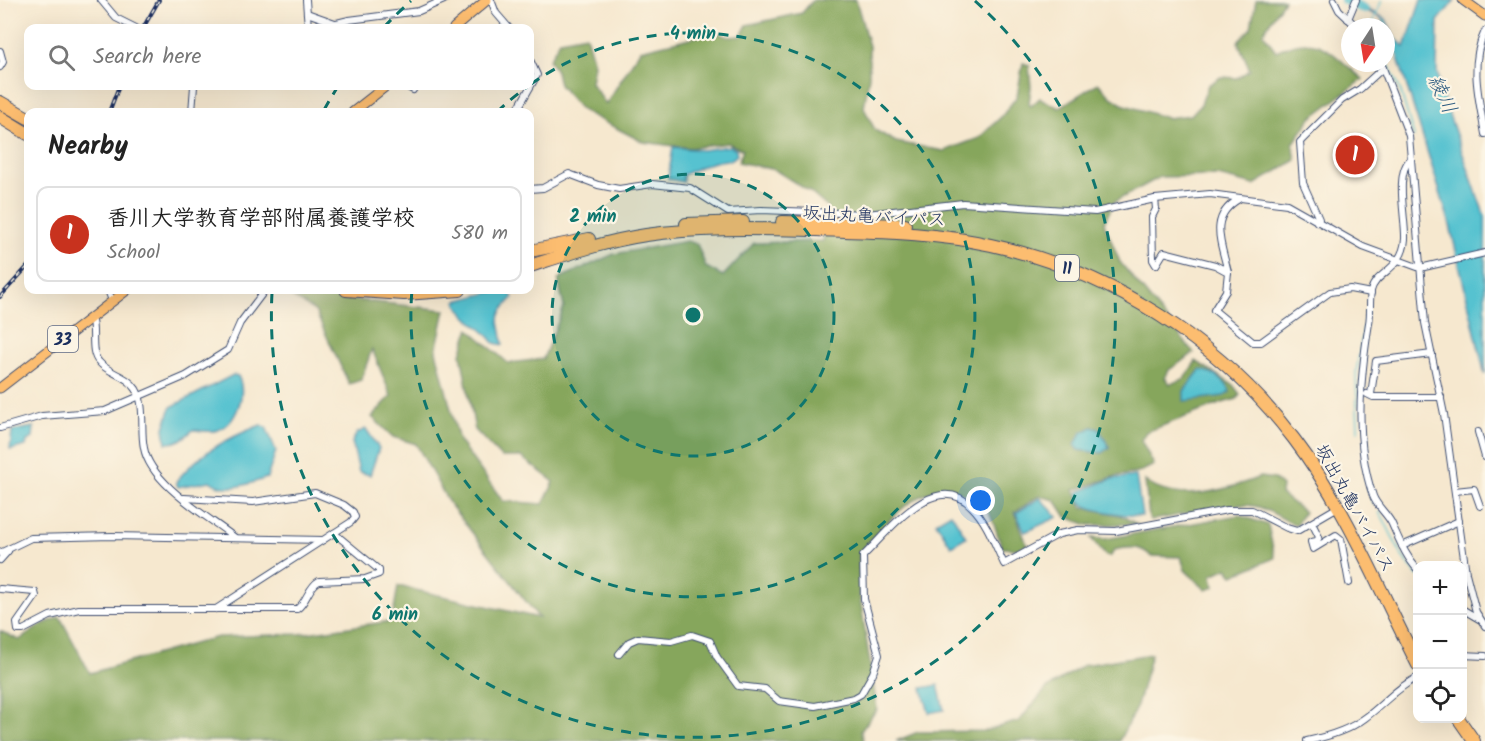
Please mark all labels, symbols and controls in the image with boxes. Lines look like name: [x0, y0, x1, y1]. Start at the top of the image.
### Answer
north arrow: [1341, 18, 1395, 72]
text: 4 min: [670, 20, 716, 49]
search box: [24, 24, 534, 90]
text: Search here: [93, 40, 201, 75]
icon: search: [45, 41, 78, 74]
water label: 綾川: [1418, 70, 1464, 120]
text: Nearby: [48, 126, 128, 168]
pin: 1: [1336, 132, 1374, 178]
street label: 坂出丸亀バイパス: [801, 199, 946, 236]
text: 香川大学教育学部附属養護学校: [107, 202, 415, 237]
text: 2 min: [570, 203, 616, 232]
text: 1: [66, 218, 73, 250]
text: 580 m: [451, 218, 508, 250]
text: School: [107, 237, 160, 269]
road number: 11: [1055, 255, 1079, 281]
centre of rings: [683, 305, 703, 325]
road number: 33: [48, 326, 78, 352]
street label: 坂出丸亀バイパス: [1306, 439, 1401, 579]
your location: [966, 486, 995, 515]
map controls: [1413, 561, 1467, 723]
button: +: [1413, 561, 1467, 615]
text: 6 min: [372, 601, 418, 630]
button: −: [1413, 615, 1467, 669]
button: locate: [1413, 669, 1467, 723]

